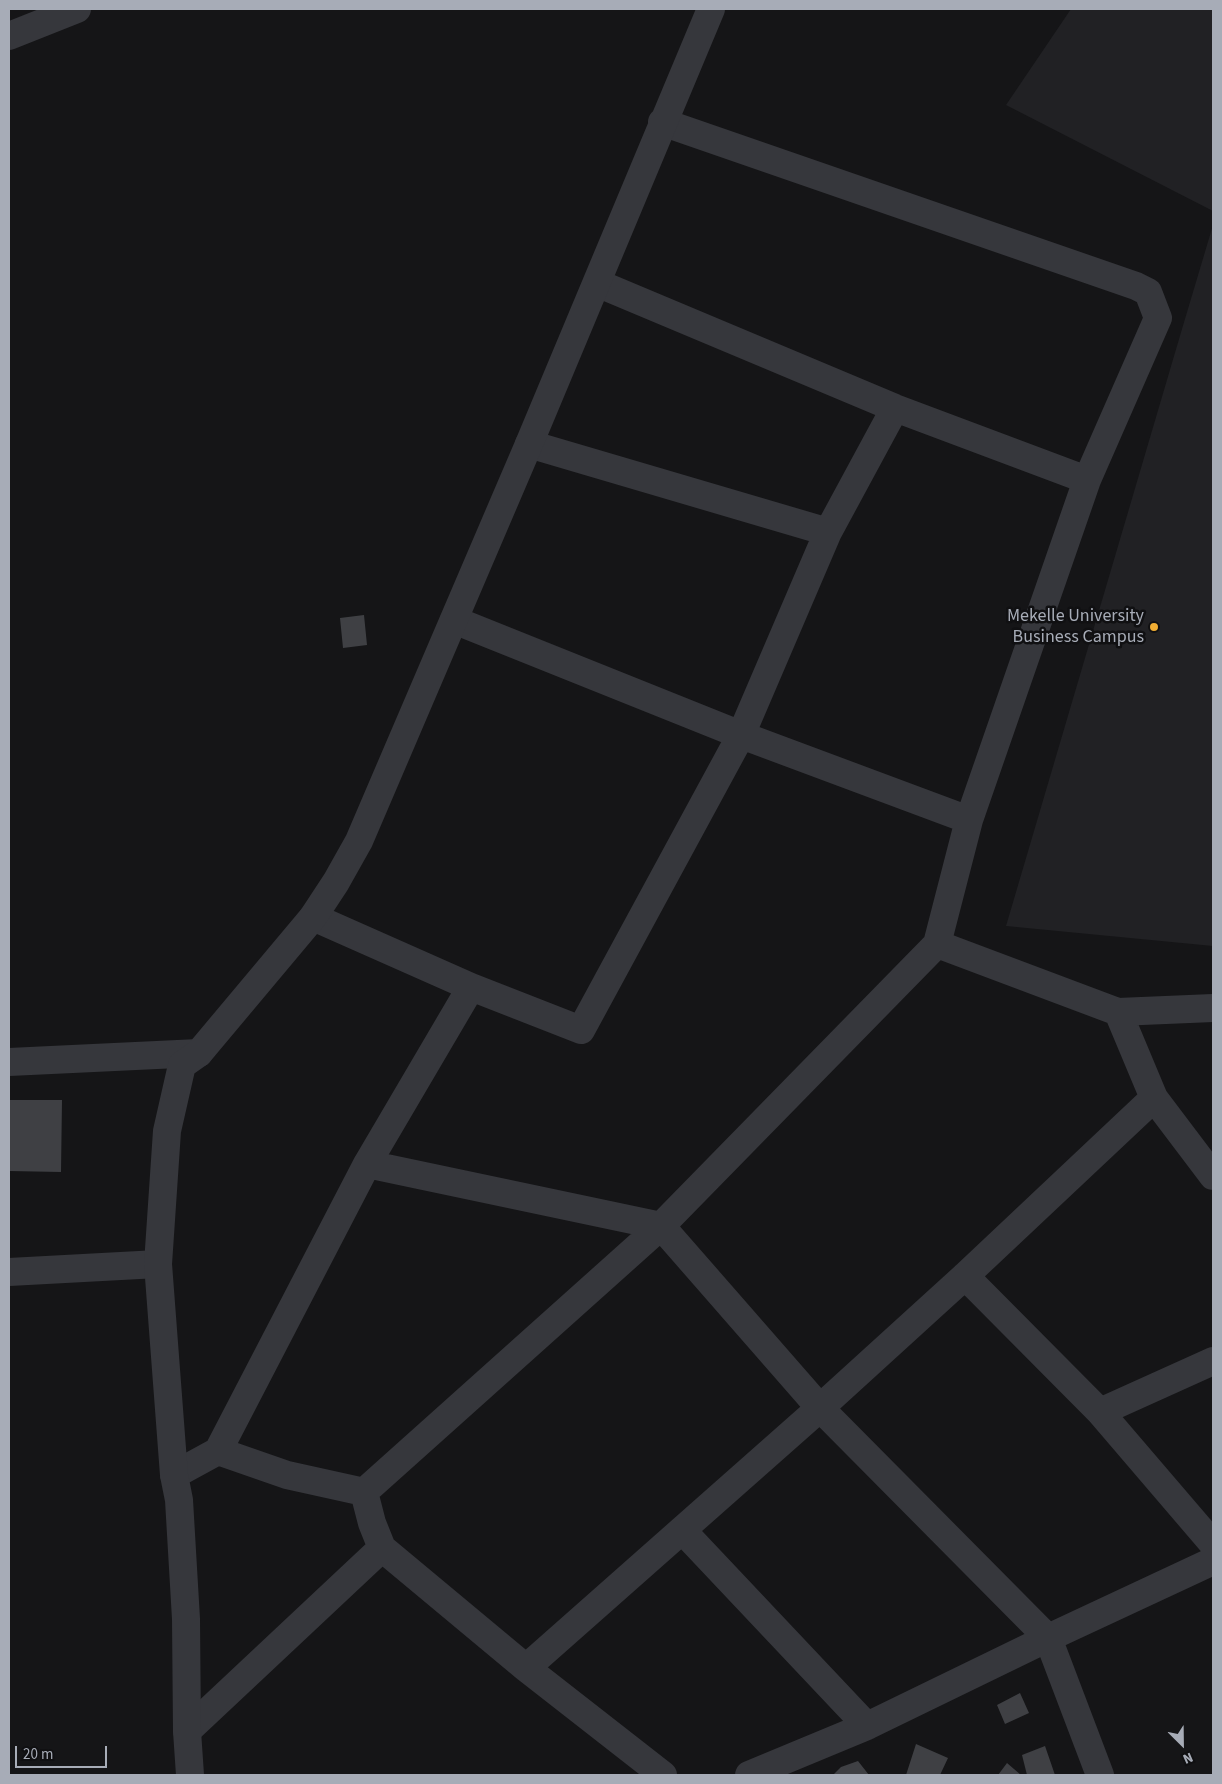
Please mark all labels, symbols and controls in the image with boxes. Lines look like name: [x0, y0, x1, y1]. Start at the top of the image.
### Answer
place label: Mekelle University Business Campus: [1007, 606, 1144, 649]
marker: Mekelle University Business Campus: [1148, 621, 1160, 633]
north arrow: [1157, 1719, 1207, 1769]
scale bar: [18, 1736, 110, 1768]
text: 20 m: [23, 1744, 53, 1765]
text: N: [1180, 1747, 1196, 1769]

